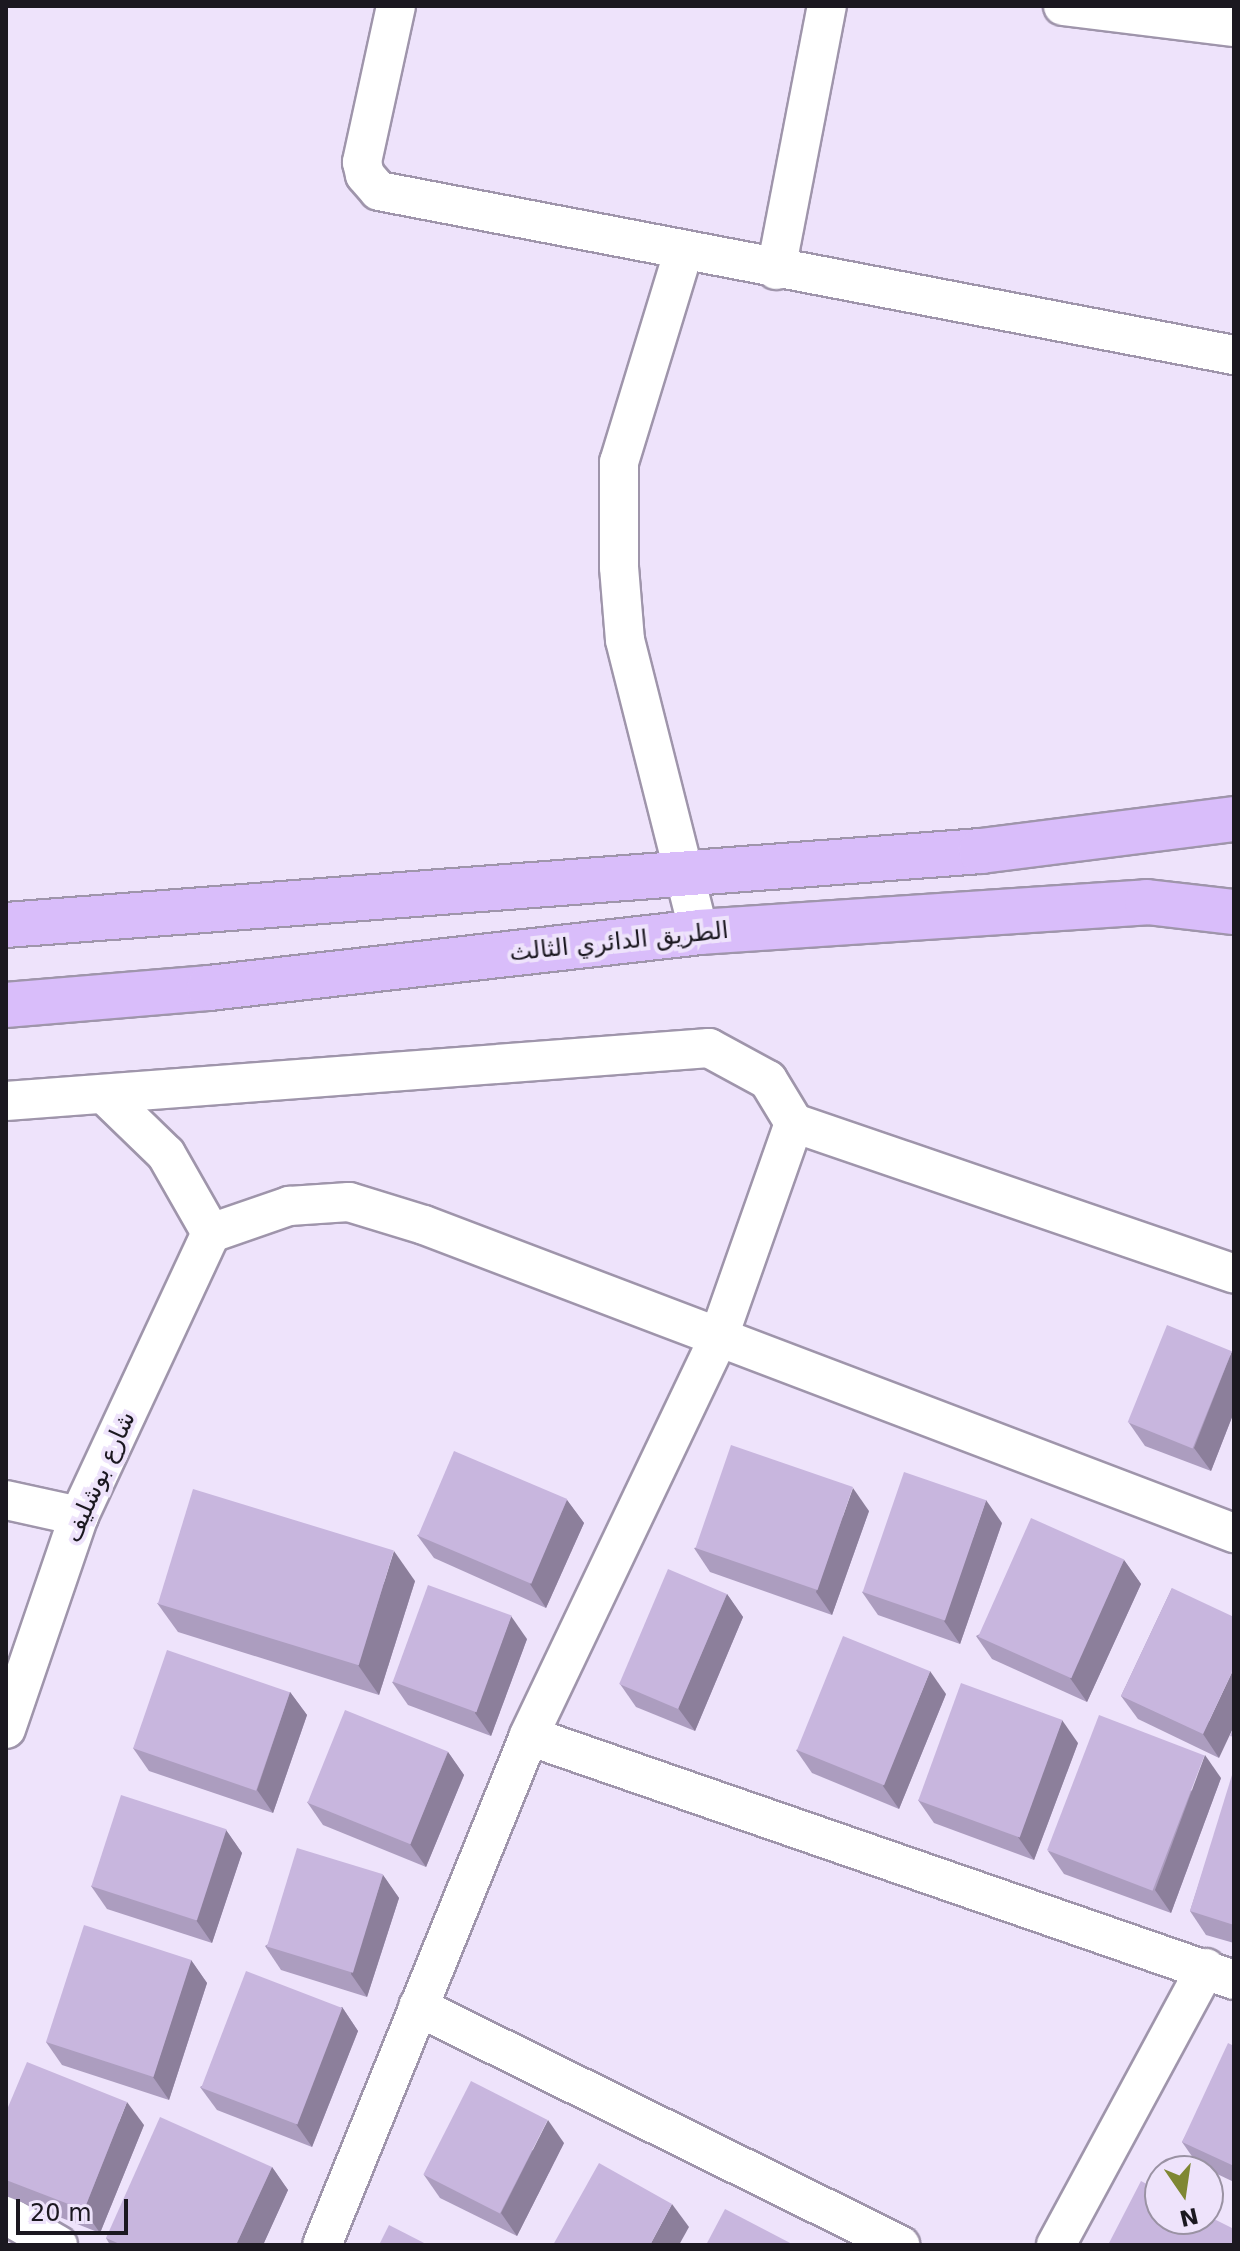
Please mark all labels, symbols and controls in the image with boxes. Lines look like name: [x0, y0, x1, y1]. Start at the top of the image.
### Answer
street label: الطريق الدائري الثالث: [508, 916, 730, 968]
street label: شارع بوشليف: [58, 1407, 142, 1547]
north arrow: [1144, 2155, 1224, 2235]
scale bar: [20, 2183, 132, 2233]
text: 20 m: [30, 2199, 92, 2227]
text: N: [1177, 2203, 1201, 2231]

